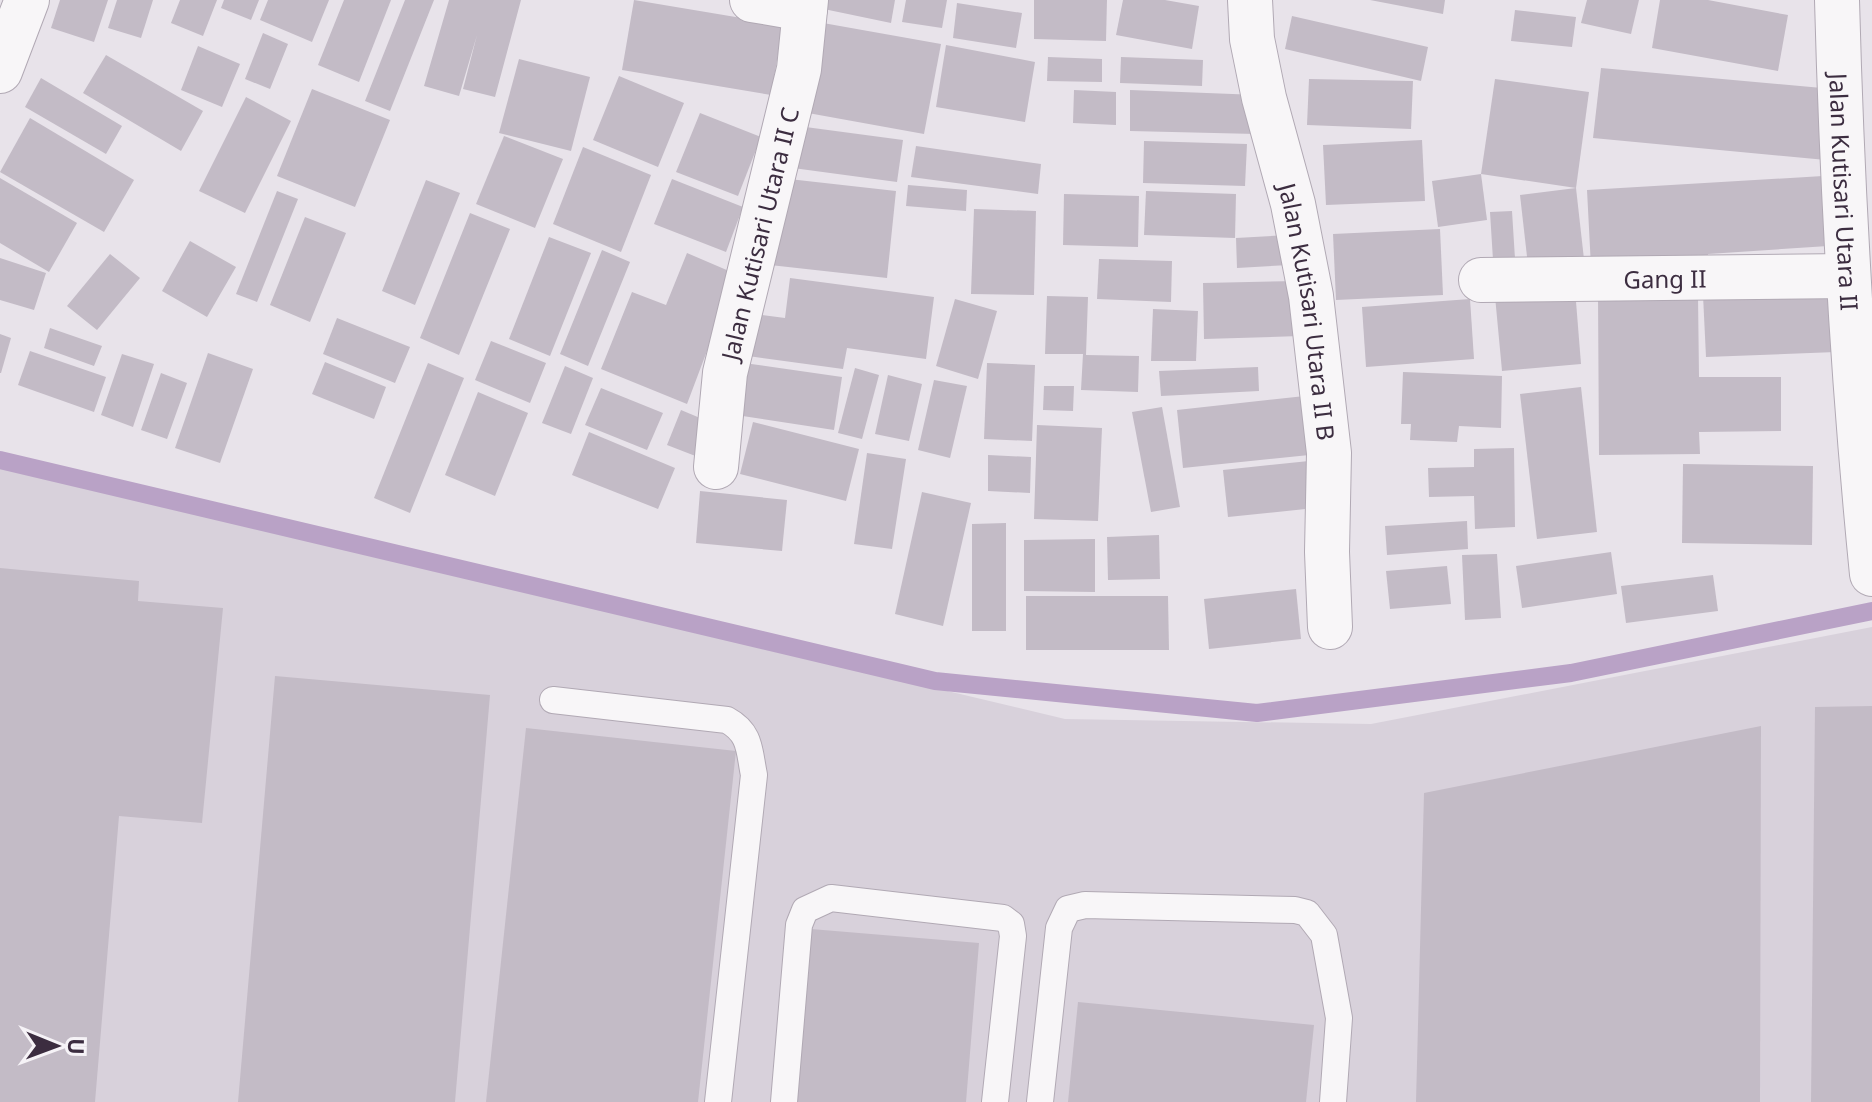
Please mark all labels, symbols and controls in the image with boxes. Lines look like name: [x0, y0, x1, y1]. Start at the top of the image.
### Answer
street label: Jalan Kutisari Utara II: [1823, 71, 1867, 312]
street label: Jalan Kutisari Utara II C: [712, 104, 806, 365]
street label: Jalan Kutisari Utara II B: [1271, 177, 1344, 442]
street label: Gang II: [1623, 261, 1707, 295]
north arrow: [16, 1006, 96, 1086]
text: U: [62, 1038, 92, 1055]

